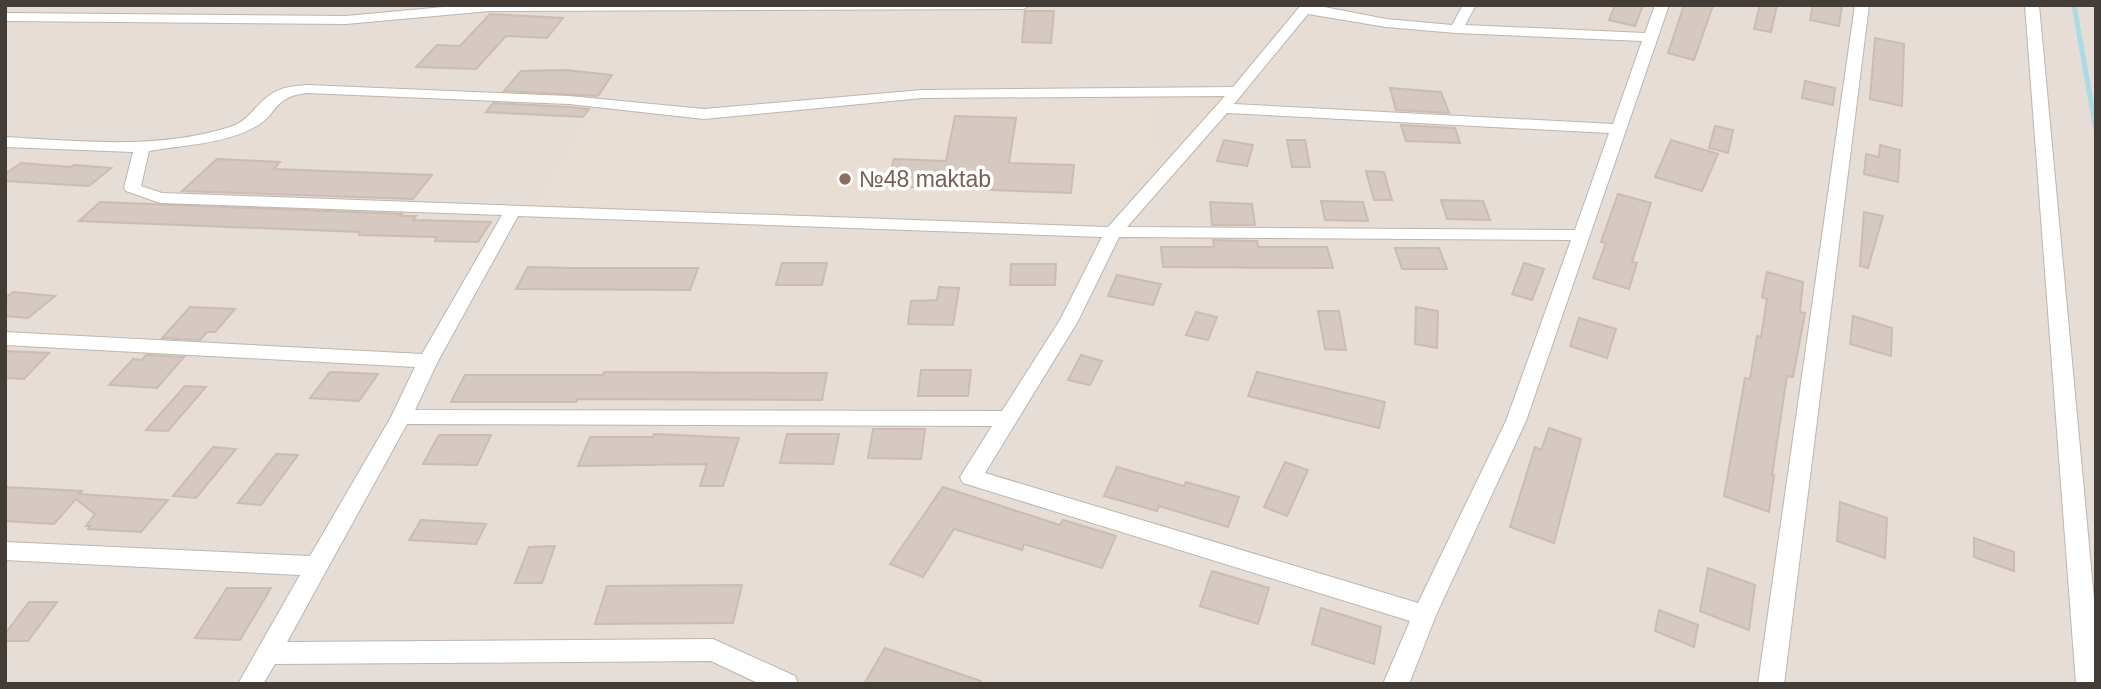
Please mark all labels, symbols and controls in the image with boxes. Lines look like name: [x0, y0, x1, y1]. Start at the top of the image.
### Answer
place label: №48 maktab: [859, 166, 991, 192]
marker: №48 maktab: [837, 171, 853, 187]

